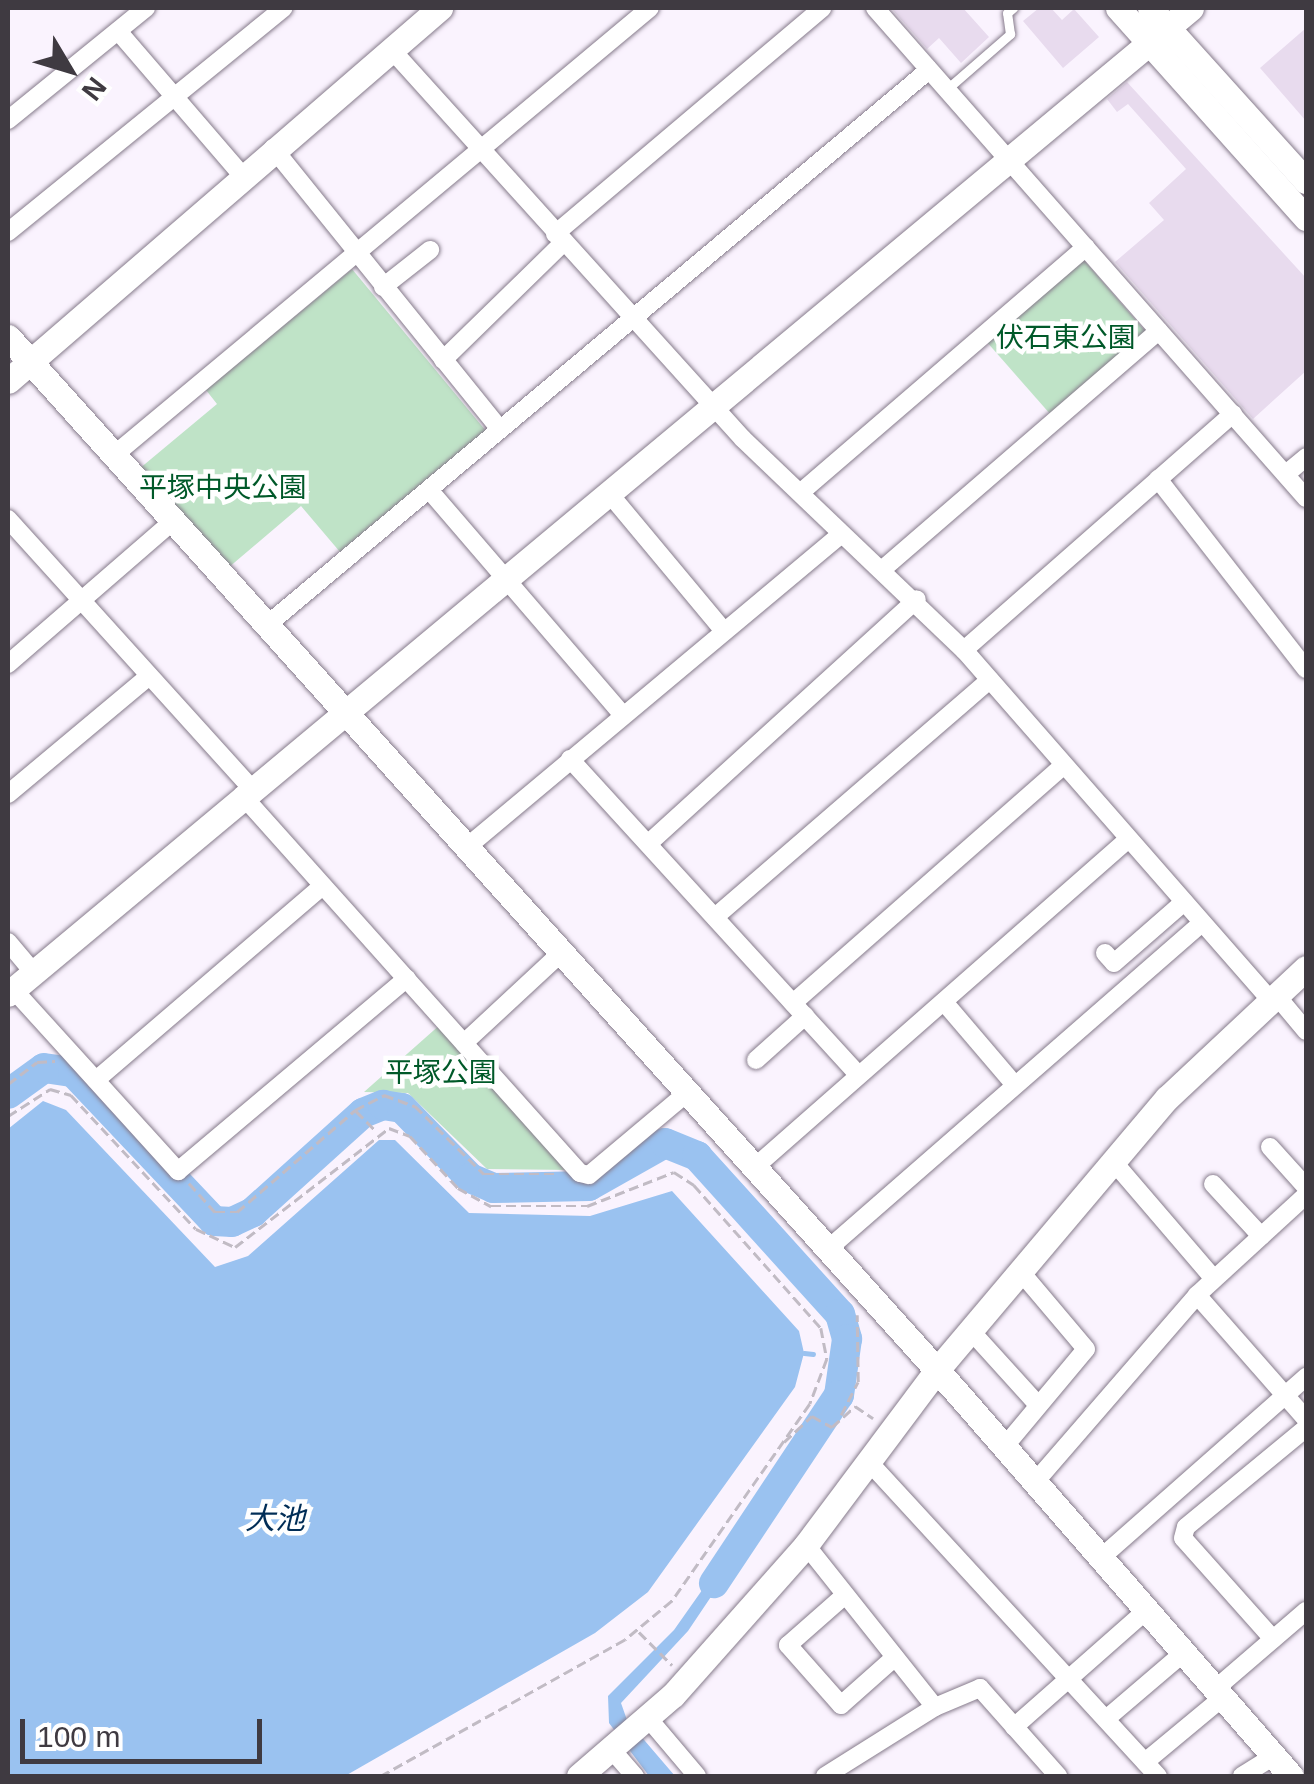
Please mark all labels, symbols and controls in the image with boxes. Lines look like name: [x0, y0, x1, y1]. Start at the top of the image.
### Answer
north arrow: [20, 20, 120, 120]
text: N: [76, 71, 112, 106]
park label: 伏石東公園: [996, 321, 1136, 355]
park label: 平塚中央公園: [139, 471, 307, 505]
park label: 平塚公園: [385, 1056, 497, 1090]
water label: 大池: [245, 1501, 305, 1537]
scale bar: [25, 1699, 268, 1761]
text: 100 m: [37, 1720, 120, 1753]

